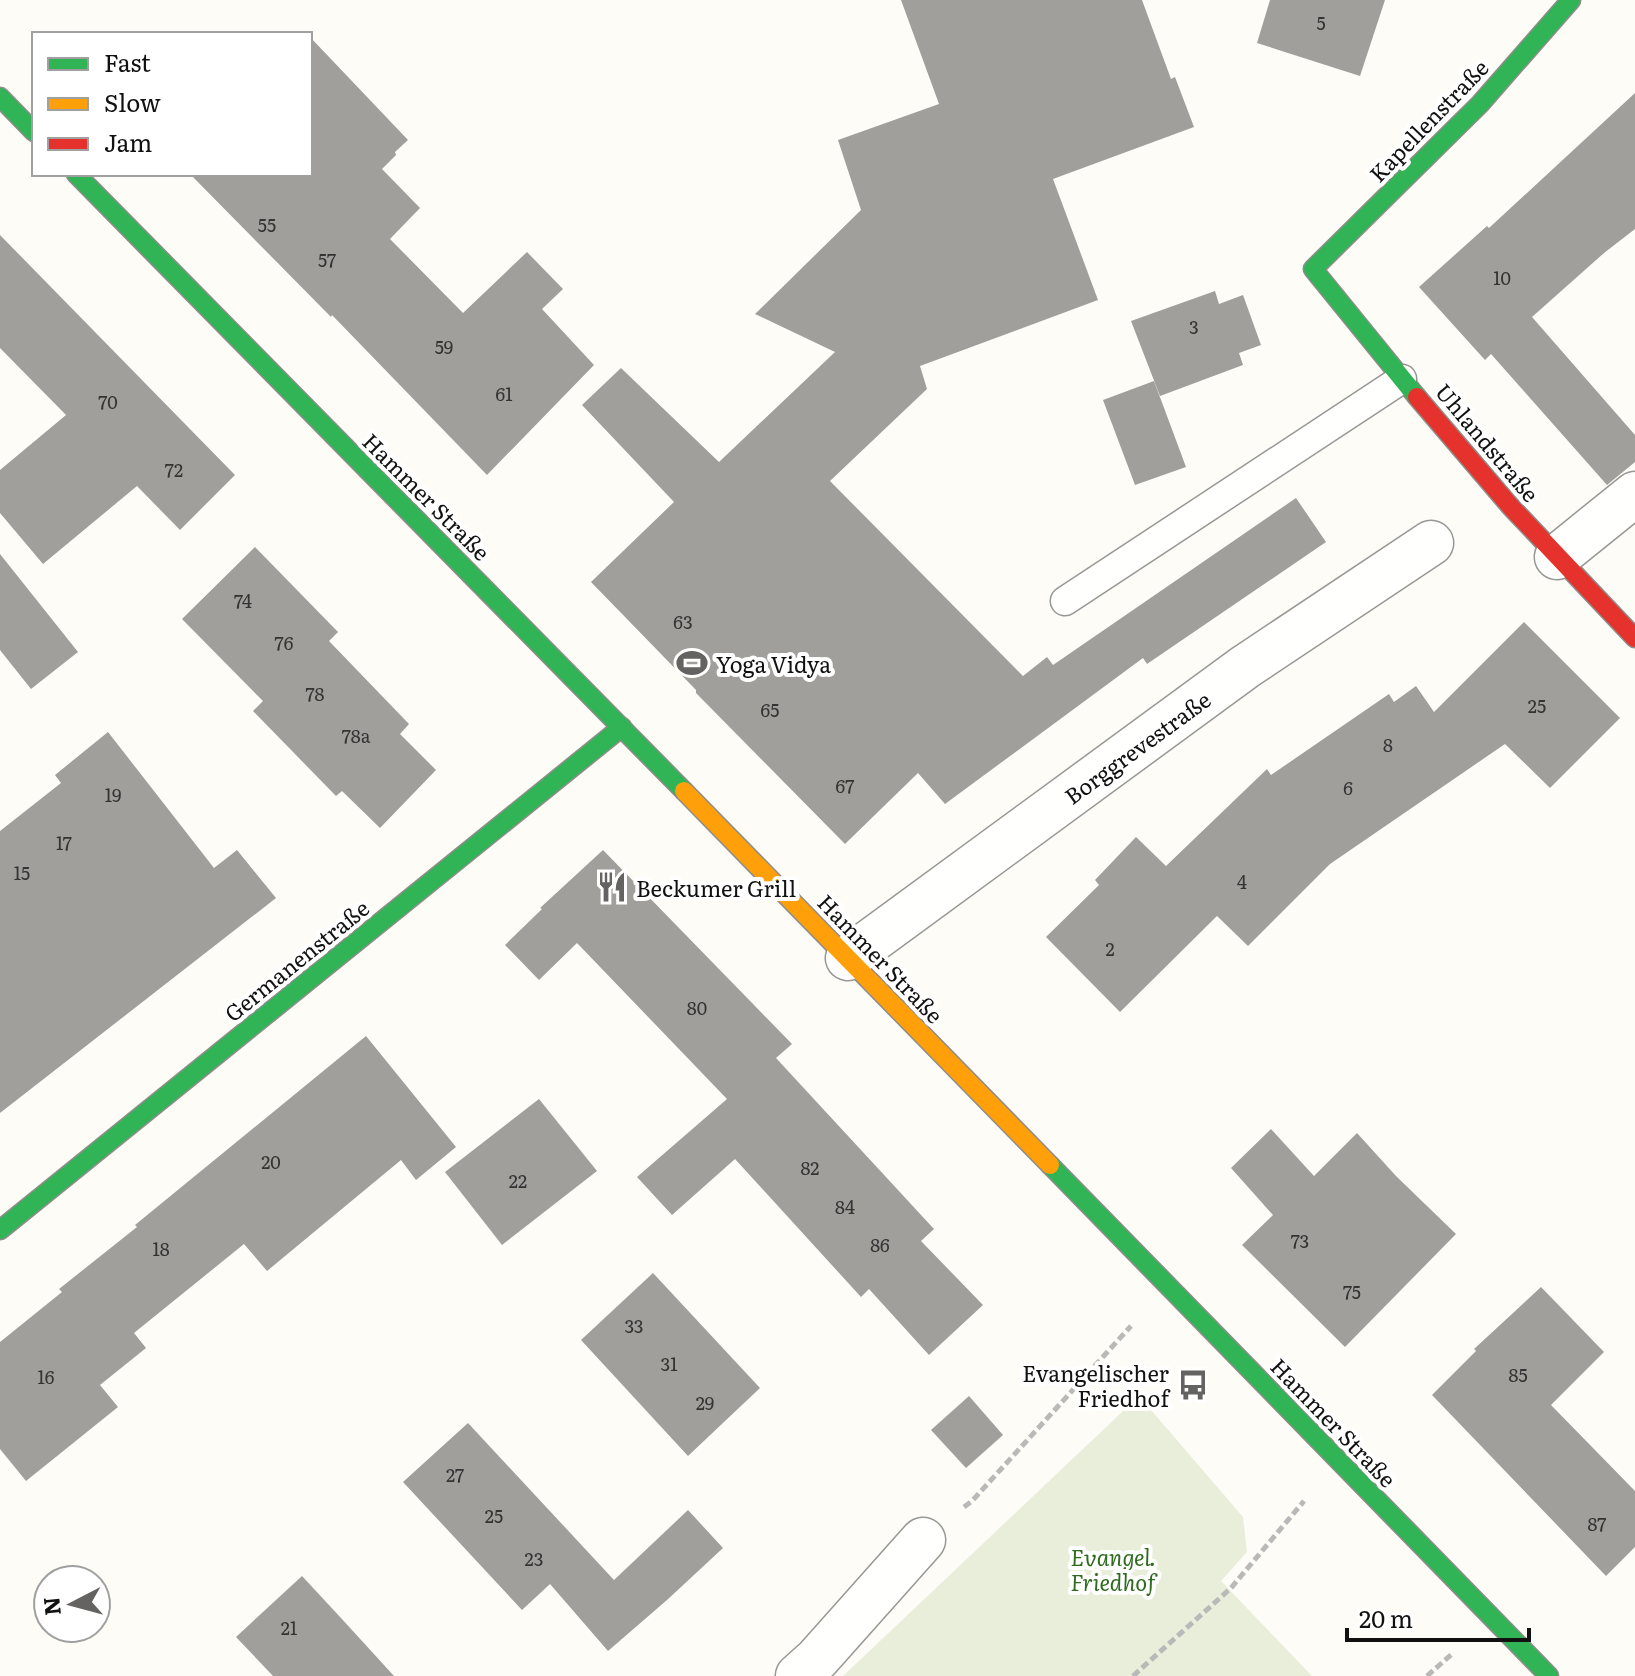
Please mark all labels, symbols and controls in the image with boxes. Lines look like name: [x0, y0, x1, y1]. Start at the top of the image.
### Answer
house number: 5: [1316, 9, 1326, 36]
legend: [32, 32, 312, 176]
text: Fast: [104, 44, 151, 79]
street label: Kapellenstraße: [1361, 51, 1495, 189]
text: Slow: [104, 84, 161, 119]
text: Jam: [104, 124, 152, 159]
house number: 55: [258, 211, 276, 238]
house number: 57: [318, 246, 336, 273]
house number: 10: [1493, 264, 1511, 291]
house number: 3: [1189, 313, 1199, 340]
house number: 59: [435, 333, 453, 360]
street label: Uhlandstraße: [1428, 375, 1548, 509]
house number: 61: [496, 380, 513, 407]
house number: 70: [98, 388, 118, 415]
street label: Hammer Straße: [356, 425, 498, 567]
house number: 72: [165, 456, 183, 483]
house number: 74: [234, 587, 252, 614]
house number: 63: [673, 608, 693, 635]
house number: 76: [275, 629, 294, 656]
sports icon: Yoga Vidya: [675, 646, 709, 680]
place label: Yoga Vidya: [716, 647, 831, 680]
house number: 78: [305, 680, 325, 707]
street label: Borggrevestraße: [1057, 683, 1217, 811]
house number: 25: [1528, 692, 1546, 719]
house number: 65: [761, 696, 779, 723]
house number: 78a: [342, 722, 371, 749]
house number: 8: [1383, 731, 1393, 758]
house number: 67: [836, 772, 854, 799]
house number: 6: [1343, 774, 1353, 801]
house number: 19: [105, 781, 121, 808]
house number: 17: [56, 829, 72, 856]
house number: 15: [14, 859, 30, 886]
house number: 4: [1237, 868, 1247, 895]
restaurant icon: Beckumer Grill: [595, 870, 629, 904]
place label: Beckumer Grill: [636, 871, 796, 904]
street label: Hammer Straße: [811, 886, 951, 1030]
street label: Germanenstraße: [217, 891, 375, 1029]
house number: 2: [1105, 935, 1115, 962]
house number: 80: [687, 994, 707, 1021]
house number: 20: [261, 1148, 281, 1175]
house number: 82: [801, 1154, 819, 1181]
house number: 22: [509, 1167, 527, 1194]
house number: 84: [835, 1193, 855, 1220]
house number: 73: [1291, 1227, 1309, 1254]
house number: 86: [870, 1231, 890, 1258]
house number: 18: [152, 1235, 170, 1262]
house number: 75: [1343, 1278, 1361, 1305]
house number: 33: [625, 1312, 643, 1339]
house number: 31: [660, 1350, 678, 1377]
street label: Hammer Straße: [1264, 1350, 1404, 1494]
place label: Evangelischer Friedhof: [1022, 1356, 1170, 1414]
house number: 85: [1508, 1361, 1528, 1388]
house number: 16: [38, 1363, 55, 1390]
bus stop icon: Evangelischer Friedhof: [1176, 1368, 1210, 1402]
house number: 29: [696, 1389, 714, 1416]
house number: 27: [446, 1461, 464, 1488]
house number: 25: [485, 1502, 503, 1529]
house number: 87: [1588, 1510, 1606, 1537]
park label: Evangel. Friedhof: [1070, 1540, 1158, 1598]
house number: 23: [525, 1545, 543, 1572]
north arrow: [32, 1564, 112, 1644]
scale bar: [1347, 1592, 1529, 1642]
text: N: [33, 1595, 68, 1617]
text: 20 m: [1359, 1600, 1413, 1635]
house number: 21: [281, 1614, 297, 1641]

